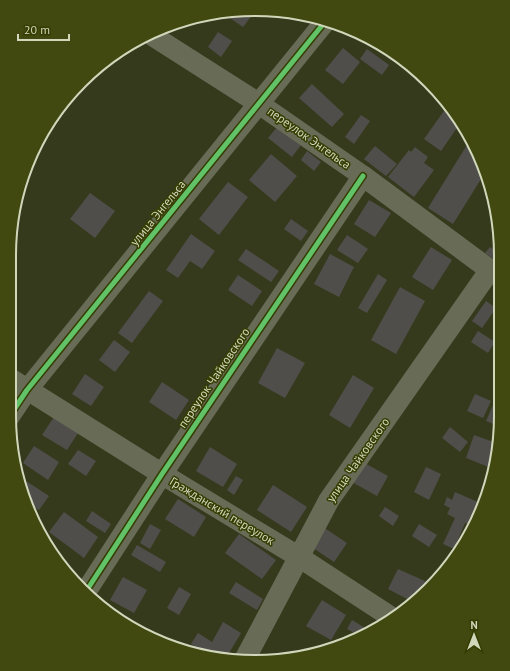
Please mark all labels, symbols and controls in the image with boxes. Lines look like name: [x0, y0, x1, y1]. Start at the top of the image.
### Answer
scale bar: [18, 16, 69, 42]
text: 20 m: [24, 22, 50, 37]
street label: переулок Энгельса: [265, 103, 354, 172]
street label: улица Энгельса: [127, 177, 189, 249]
street label: переулок Чайковского: [174, 325, 253, 431]
street label: улица Чайковского: [323, 415, 392, 505]
street label: Гражданский переулок: [167, 473, 278, 548]
north arrow: [454, 615, 494, 655]
text: N: [470, 618, 478, 632]

